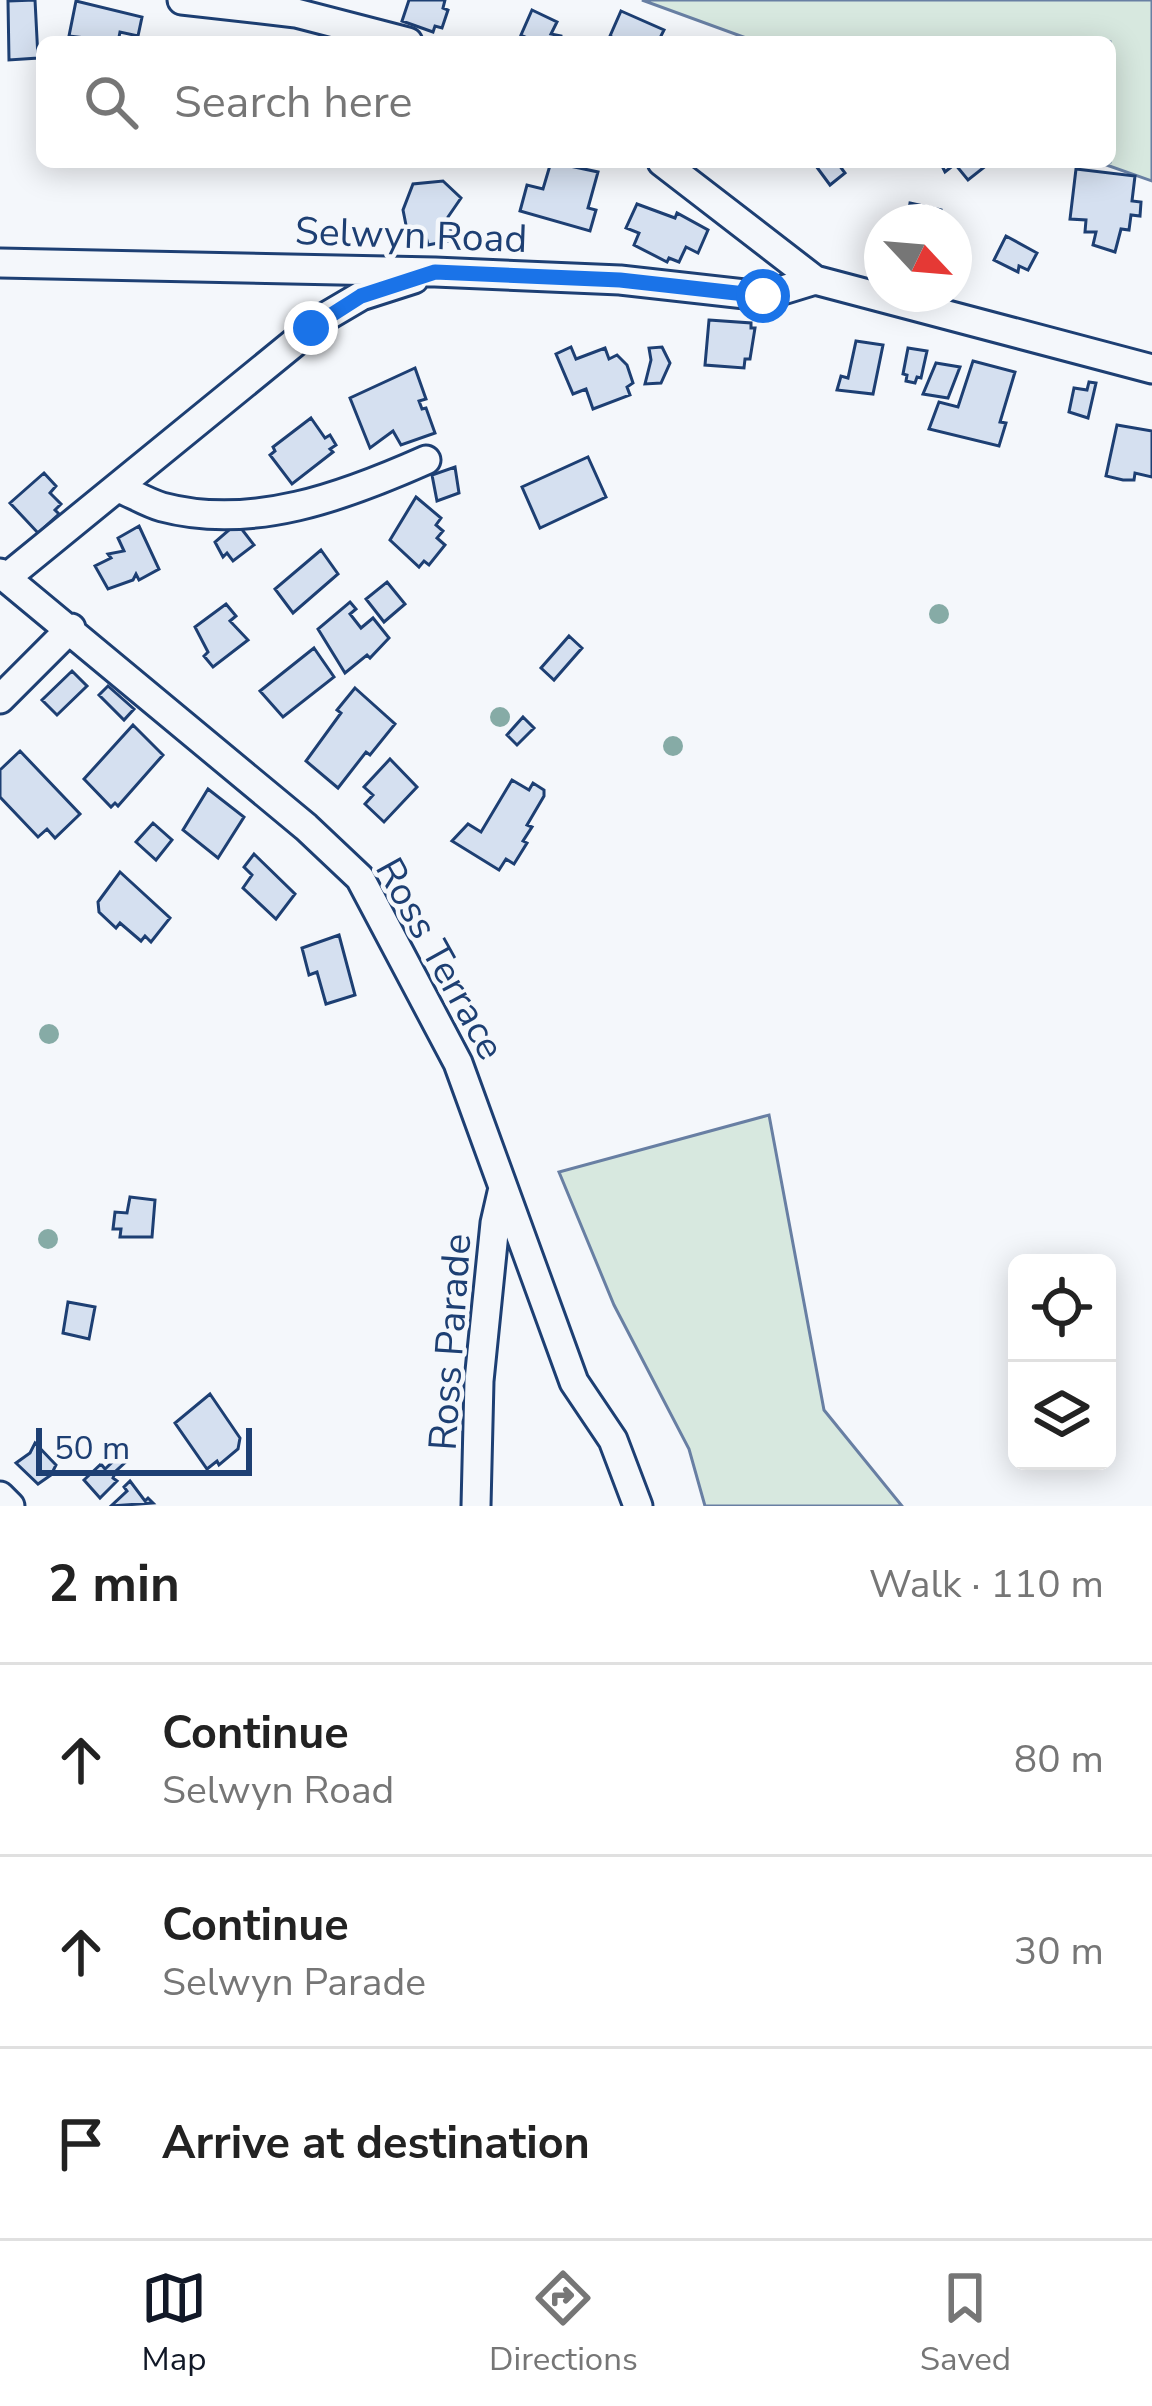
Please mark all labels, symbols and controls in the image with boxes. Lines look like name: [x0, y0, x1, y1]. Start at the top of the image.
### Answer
search box: [36, 36, 1116, 168]
icon: search: [78, 69, 144, 135]
text: Search here: [174, 72, 413, 133]
north arrow: [864, 204, 972, 312]
street label: Selwyn Road: [294, 205, 528, 266]
route start: [736, 269, 790, 323]
route end: [284, 301, 338, 355]
street label: Ross Terrace: [362, 848, 517, 1069]
street label: Ross Parade: [416, 1232, 485, 1452]
map controls: [1008, 1254, 1116, 1470]
button: locate: [1008, 1254, 1116, 1362]
button: layers: [1008, 1362, 1116, 1470]
scale bar: [36, 1422, 252, 1475]
text: 50 m: [54, 1426, 130, 1471]
text: 2 min: [48, 1549, 180, 1619]
text: Walk · 110 m: [869, 1558, 1104, 1611]
text: Continue: [162, 1703, 349, 1764]
icon: ahead: [48, 1727, 114, 1793]
text: 80 m: [1014, 1733, 1104, 1786]
text: Selwyn Road: [162, 1764, 394, 1817]
text: Continue: [162, 1895, 349, 1956]
icon: ahead: [48, 1919, 114, 1985]
text: 30 m: [1014, 1925, 1104, 1978]
text: Selwyn Parade: [162, 1956, 426, 2009]
icon: arrive: [48, 2111, 114, 2177]
text: Arrive at destination: [162, 2113, 590, 2174]
tab: Map: [141, 2265, 207, 2382]
tab: Directions: [489, 2265, 638, 2382]
tab: Saved: [920, 2265, 1011, 2382]

